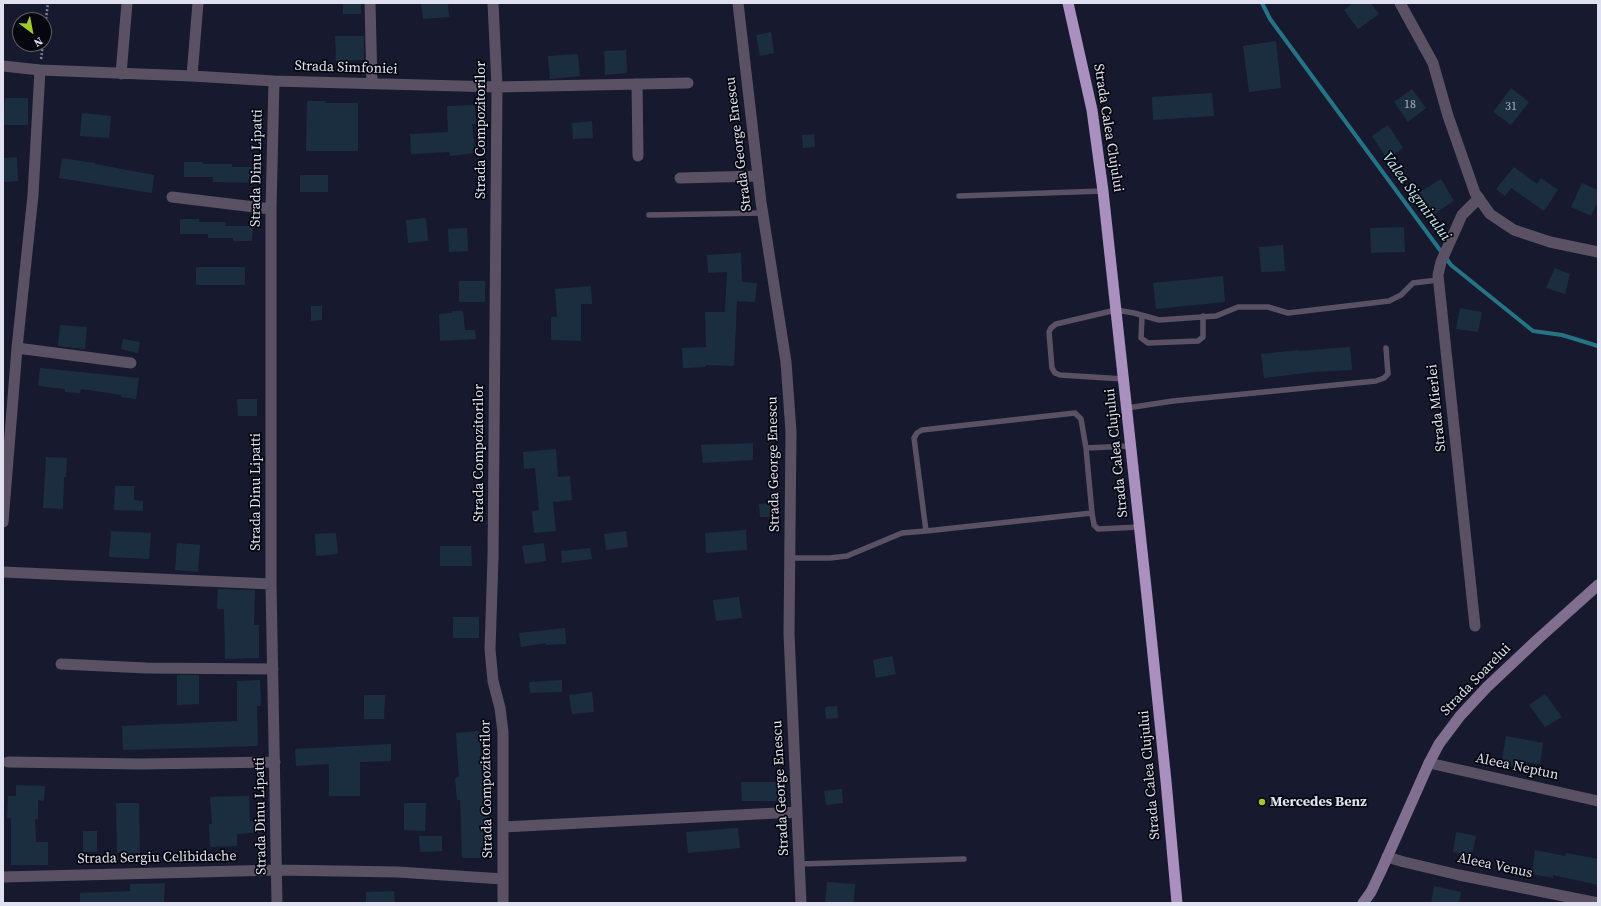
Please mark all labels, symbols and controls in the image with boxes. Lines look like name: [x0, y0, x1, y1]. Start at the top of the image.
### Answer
north arrow: [12, 12, 52, 52]
text: N: [31, 33, 45, 50]
street label: Strada Simfoniei: [294, 58, 398, 78]
street label: Strada Compozitorilor: [473, 61, 489, 199]
street label: Strada Calea Clujului: [1090, 63, 1126, 193]
street label: Strada George Enescu: [722, 76, 756, 212]
house number: 18: [1404, 98, 1416, 112]
house number: 31: [1505, 100, 1517, 114]
street label: Strada Dinu Lipatti: [248, 109, 266, 227]
water label: Valea Sigmirului: [1378, 149, 1454, 245]
street label: Strada Mierlei: [1424, 363, 1450, 453]
street label: Strada Compozitorilor: [471, 384, 487, 522]
street label: Strada Calea Clujului: [1102, 388, 1132, 518]
street label: Strada George Enescu: [764, 396, 784, 532]
street label: Strada Dinu Lipatti: [248, 433, 264, 551]
street label: Strada Soarelui: [1437, 640, 1515, 720]
street label: Strada Calea Clujului: [1136, 710, 1164, 840]
street label: Strada Compozitorilor: [477, 720, 497, 858]
street label: Strada George Enescu: [769, 720, 793, 856]
street label: Aleea Neptun: [1474, 750, 1560, 784]
street label: Strada Dinu Lipatti: [252, 757, 270, 875]
place label: Mercedes Benz: [1270, 794, 1367, 810]
marker: Mercedes Benz: [1257, 797, 1267, 807]
street label: Strada Sergiu Celibidache: [77, 848, 237, 868]
street label: Aleea Venus: [1456, 850, 1534, 882]

